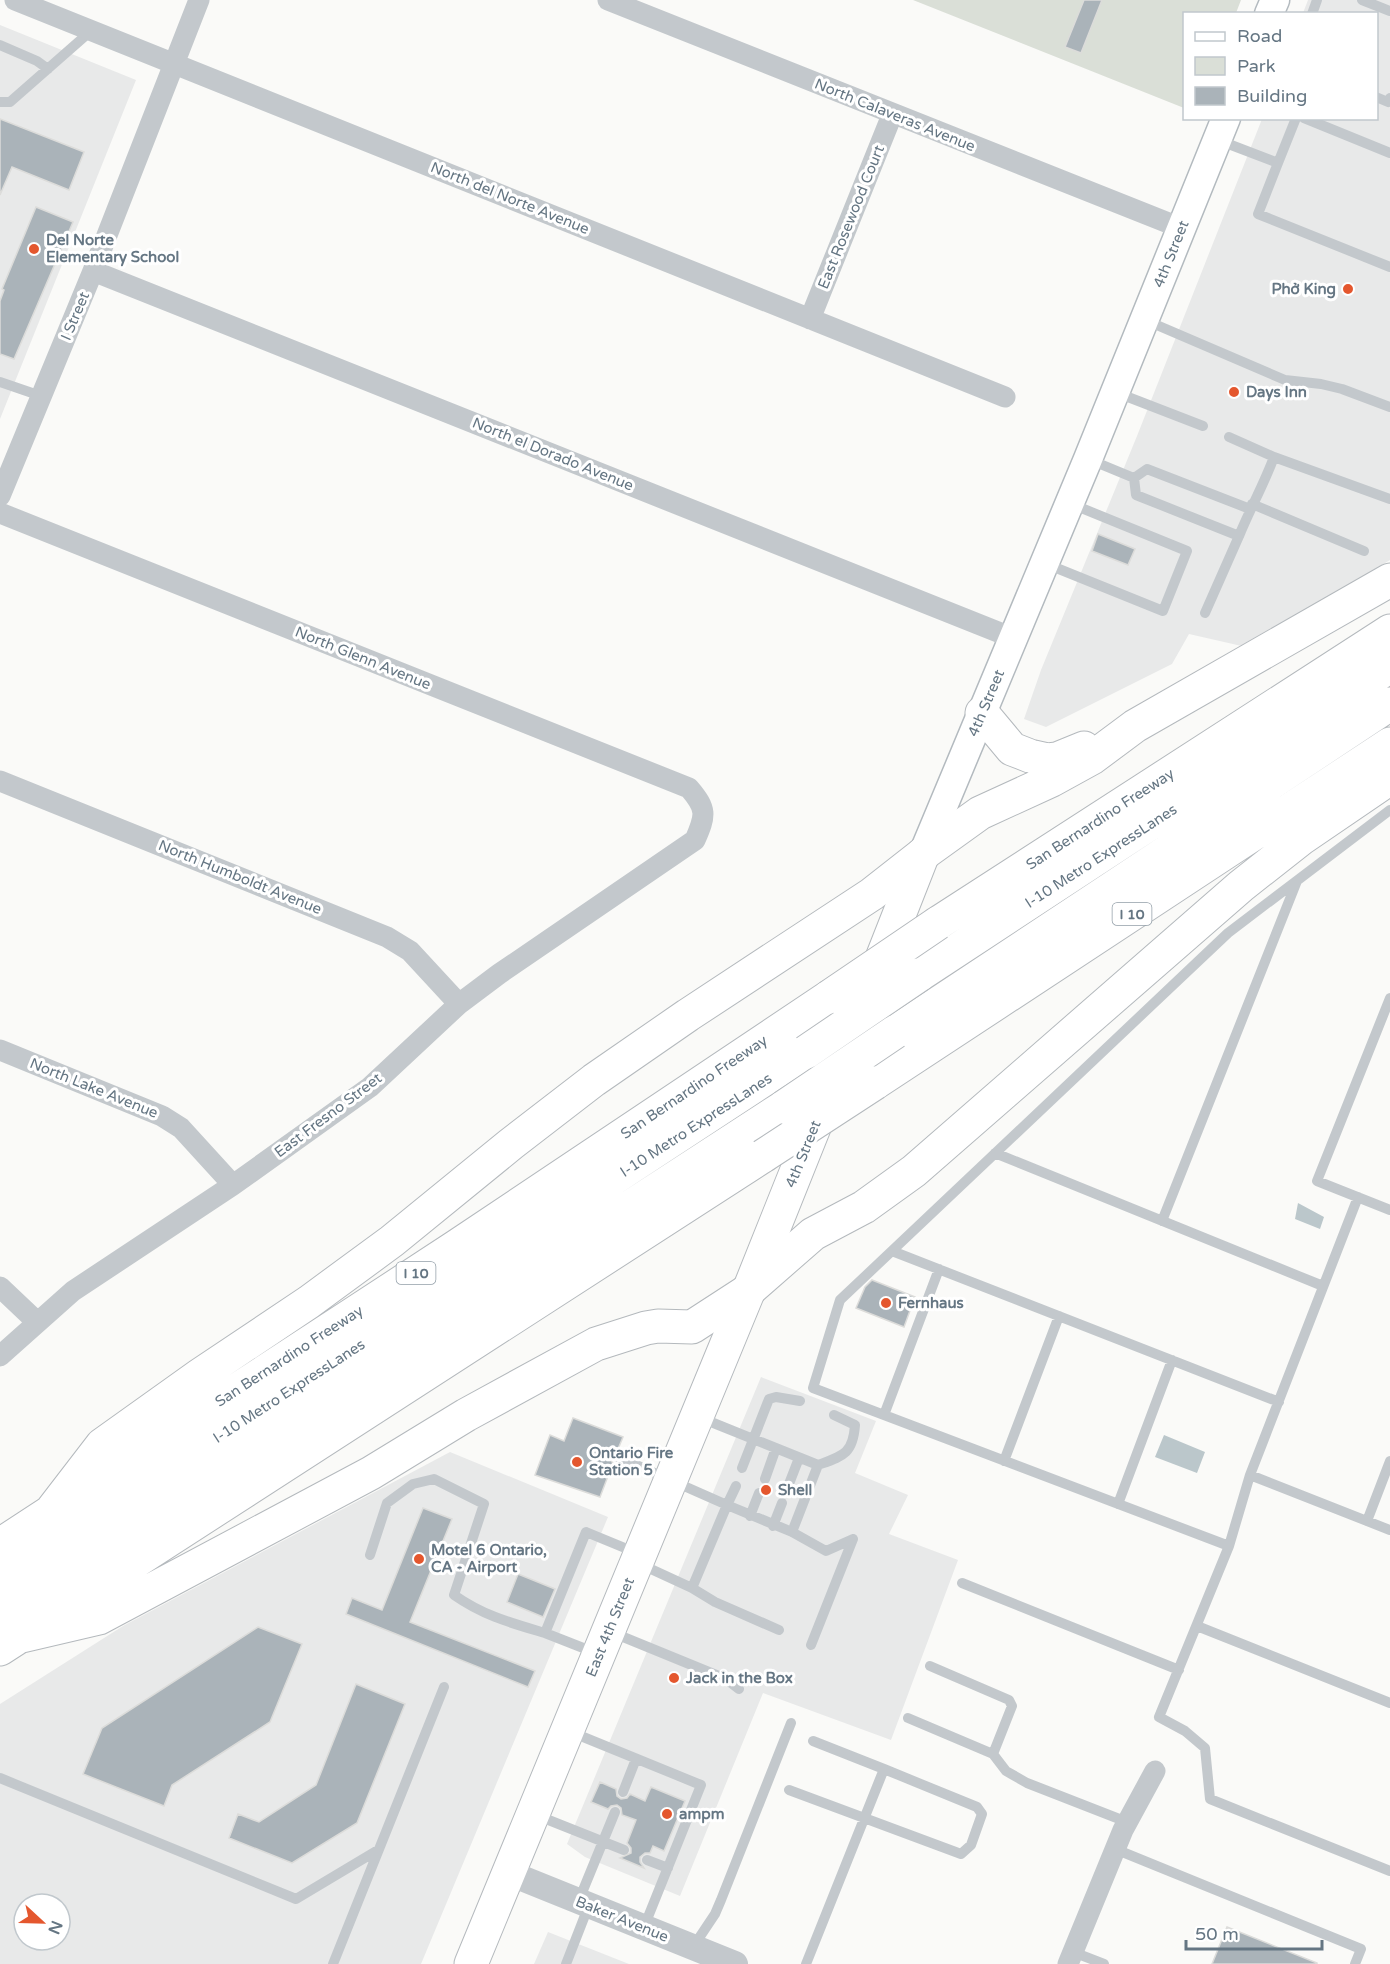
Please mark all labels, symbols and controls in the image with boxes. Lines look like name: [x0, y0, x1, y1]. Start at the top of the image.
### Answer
legend: [1183, 12, 1378, 120]
text: Road: [1237, 25, 1282, 47]
text: Park: [1237, 55, 1276, 77]
street label: North Calaveras Avenue: [812, 75, 978, 155]
text: Building: [1237, 85, 1307, 107]
street label: East Rosewood Court: [814, 142, 888, 291]
street label: North del Norte Avenue: [428, 158, 592, 238]
street label: 4th Street: [1149, 217, 1193, 290]
place label: Del Norte Elementary School: [46, 231, 179, 267]
marker: Del Norte Elementary School: [27, 242, 41, 256]
place label: Phở King: [1271, 280, 1336, 299]
marker: Phở King: [1341, 282, 1355, 296]
street label: I Street: [57, 289, 93, 343]
place label: Days Inn: [1246, 383, 1307, 402]
marker: Days Inn: [1227, 385, 1241, 399]
street label: North el Dorado Avenue: [470, 413, 636, 495]
street label: North Glenn Avenue: [292, 623, 434, 693]
street label: 4th Street: [964, 667, 1008, 739]
street label: San Bernardino Freeway: [1023, 764, 1177, 874]
street label: I-10 Metro ExpressLanes: [1022, 800, 1180, 912]
street label: North Humboldt Avenue: [156, 836, 324, 918]
road number: I 10: [1112, 903, 1152, 925]
street label: San Bernardino Freeway: [617, 1031, 771, 1143]
street label: North Lake Avenue: [27, 1054, 161, 1122]
street label: East Fresno Street: [271, 1069, 385, 1161]
street label: I-10 Metro ExpressLanes: [617, 1069, 775, 1181]
street label: 4th Street: [781, 1117, 825, 1190]
road number: I 10: [396, 1262, 436, 1284]
place label: Fernhaus: [898, 1294, 964, 1312]
marker: Fernhaus: [879, 1296, 893, 1310]
street label: San Bernardino Freeway: [212, 1301, 366, 1411]
street label: I-10 Metro ExpressLanes: [210, 1335, 368, 1447]
place label: Ontario Fire Station 5: [589, 1444, 674, 1479]
marker: Ontario Fire Station 5: [570, 1455, 584, 1469]
place label: Shell: [778, 1481, 812, 1499]
marker: Shell: [759, 1483, 773, 1497]
place label: Motel 6 Ontario, CA - Airport: [431, 1541, 547, 1577]
marker: Motel 6 Ontario, CA - Airport: [412, 1552, 426, 1566]
street label: East 4th Street: [582, 1574, 638, 1679]
place label: Jack in the Box: [685, 1669, 793, 1687]
marker: Jack in the Box: [667, 1671, 681, 1685]
place label: ampm: [679, 1805, 724, 1824]
marker: ampm: [660, 1807, 674, 1821]
north arrow: [12, 1892, 72, 1952]
street label: Baker Avenue: [573, 1892, 671, 1946]
scale bar: [1186, 1913, 1322, 1951]
text: N: [43, 1918, 67, 1937]
text: 50 m: [1195, 1923, 1239, 1945]

